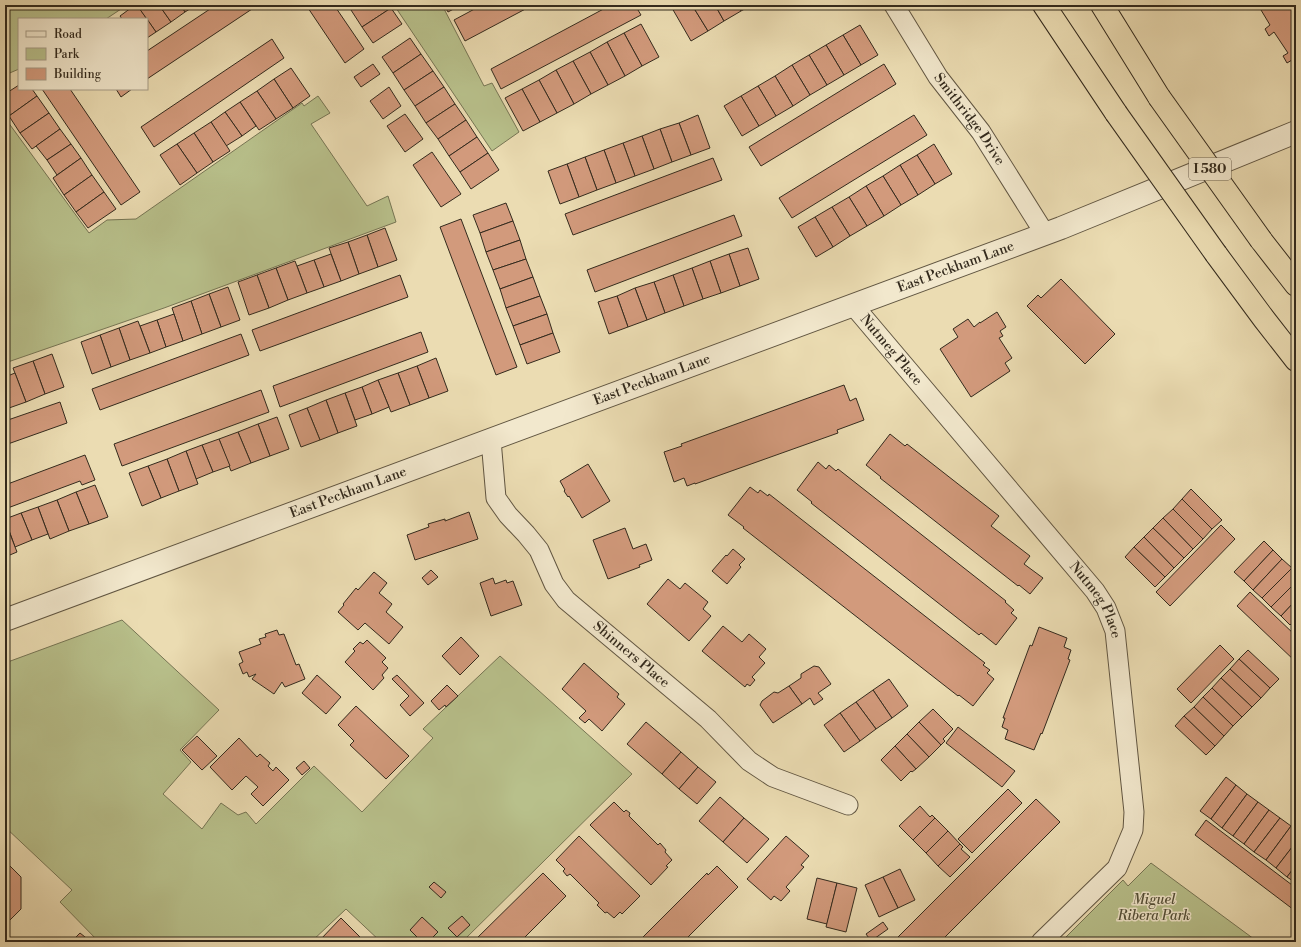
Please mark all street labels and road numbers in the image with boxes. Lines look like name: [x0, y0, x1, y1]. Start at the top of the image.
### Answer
street label: Smithridge Drive: [929, 70, 1009, 169]
road number: I 580: [1189, 158, 1231, 180]
street label: East Peckham Lane: [895, 237, 1017, 297]
street label: Nutmeg Place: [856, 311, 926, 389]
street label: East Peckham Lane: [591, 350, 713, 410]
street label: East Peckham Lane: [287, 463, 409, 523]
street label: Nutmeg Place: [1065, 558, 1125, 639]
street label: Shinners Place: [589, 617, 673, 692]

